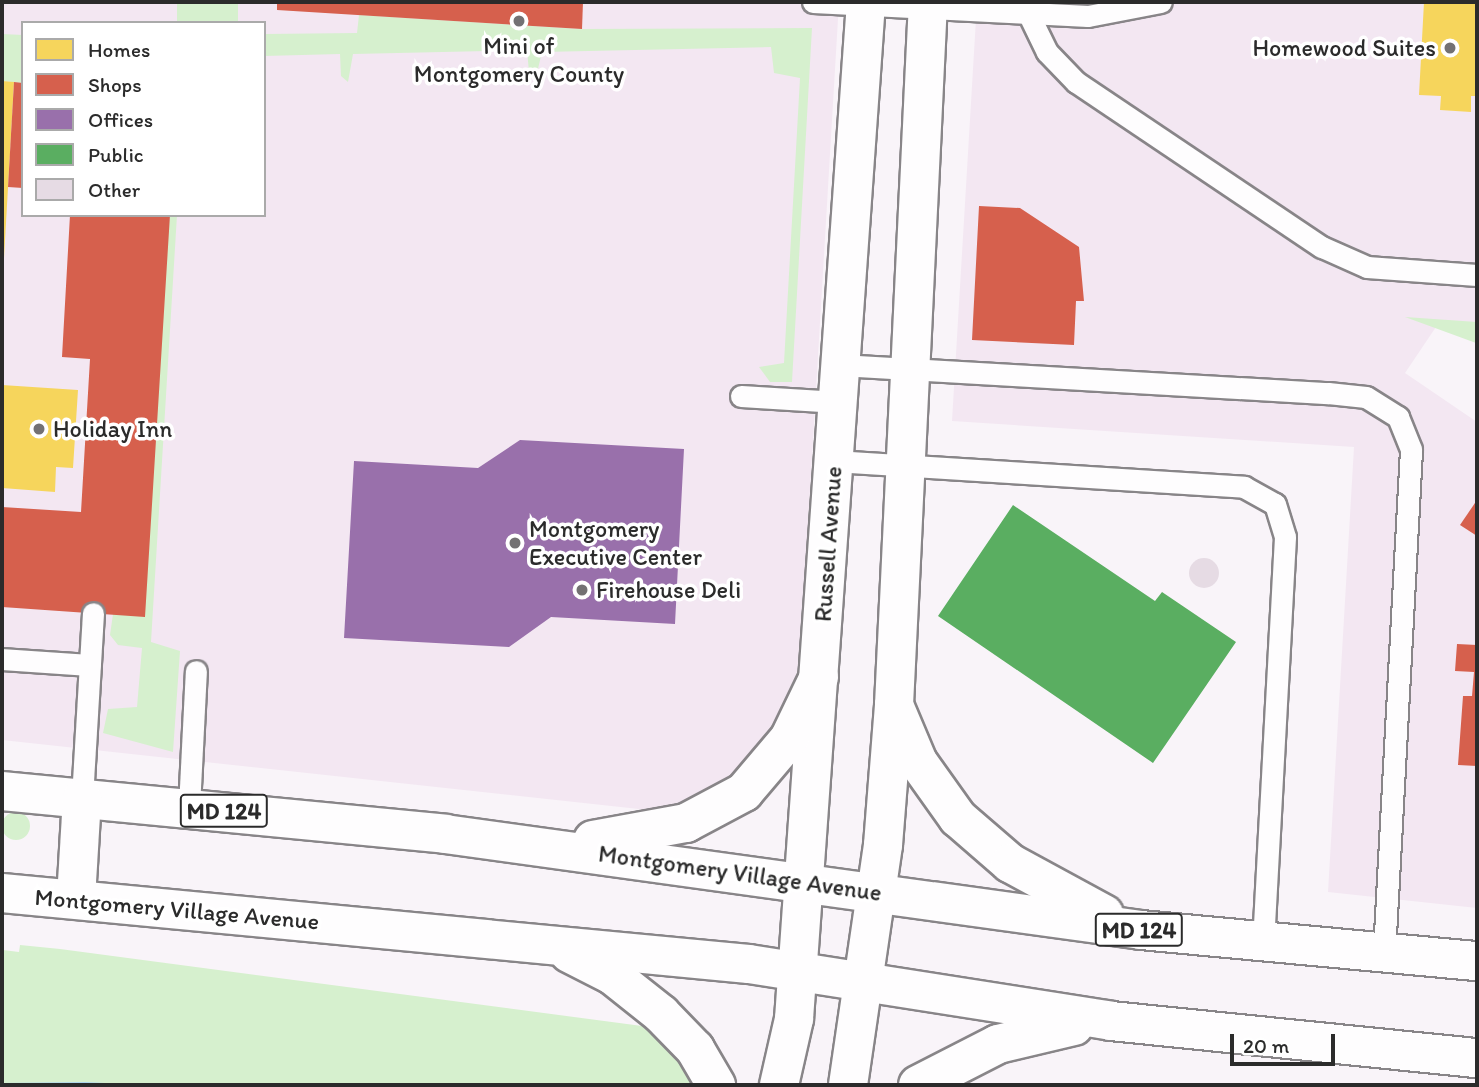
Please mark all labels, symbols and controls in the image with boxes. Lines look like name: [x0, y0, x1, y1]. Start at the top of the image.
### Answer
marker: Mini of Montgomery County: [511, 13, 527, 29]
legend: [21, 21, 266, 217]
place label: Mini of Montgomery County: [414, 32, 624, 88]
place label: Homewood Suites: [1252, 34, 1436, 62]
text: Homes: [88, 37, 150, 62]
marker: Homewood Suites: [1442, 40, 1458, 56]
text: Shops: [88, 72, 142, 97]
text: Offices: [88, 107, 153, 132]
text: Public: [88, 142, 144, 167]
text: Other: [88, 177, 140, 202]
place label: Holiday Inn: [53, 415, 172, 443]
marker: Holiday Inn: [31, 421, 47, 437]
street label: Russell Avenue: [808, 466, 848, 622]
place label: Montgomery Executive Center: [529, 515, 703, 571]
marker: Montgomery Executive Center: [507, 535, 523, 551]
place label: Firehouse Deli: [596, 576, 741, 604]
marker: Firehouse Deli: [574, 582, 590, 598]
road number: MD 124: [178, 792, 270, 831]
street label: Montgomery Village Avenue: [597, 839, 883, 907]
street label: Montgomery Village Avenue: [33, 882, 321, 936]
road number: MD 124: [1094, 911, 1184, 950]
scale bar: [1234, 1020, 1339, 1064]
text: 20 m: [1243, 1033, 1289, 1058]

